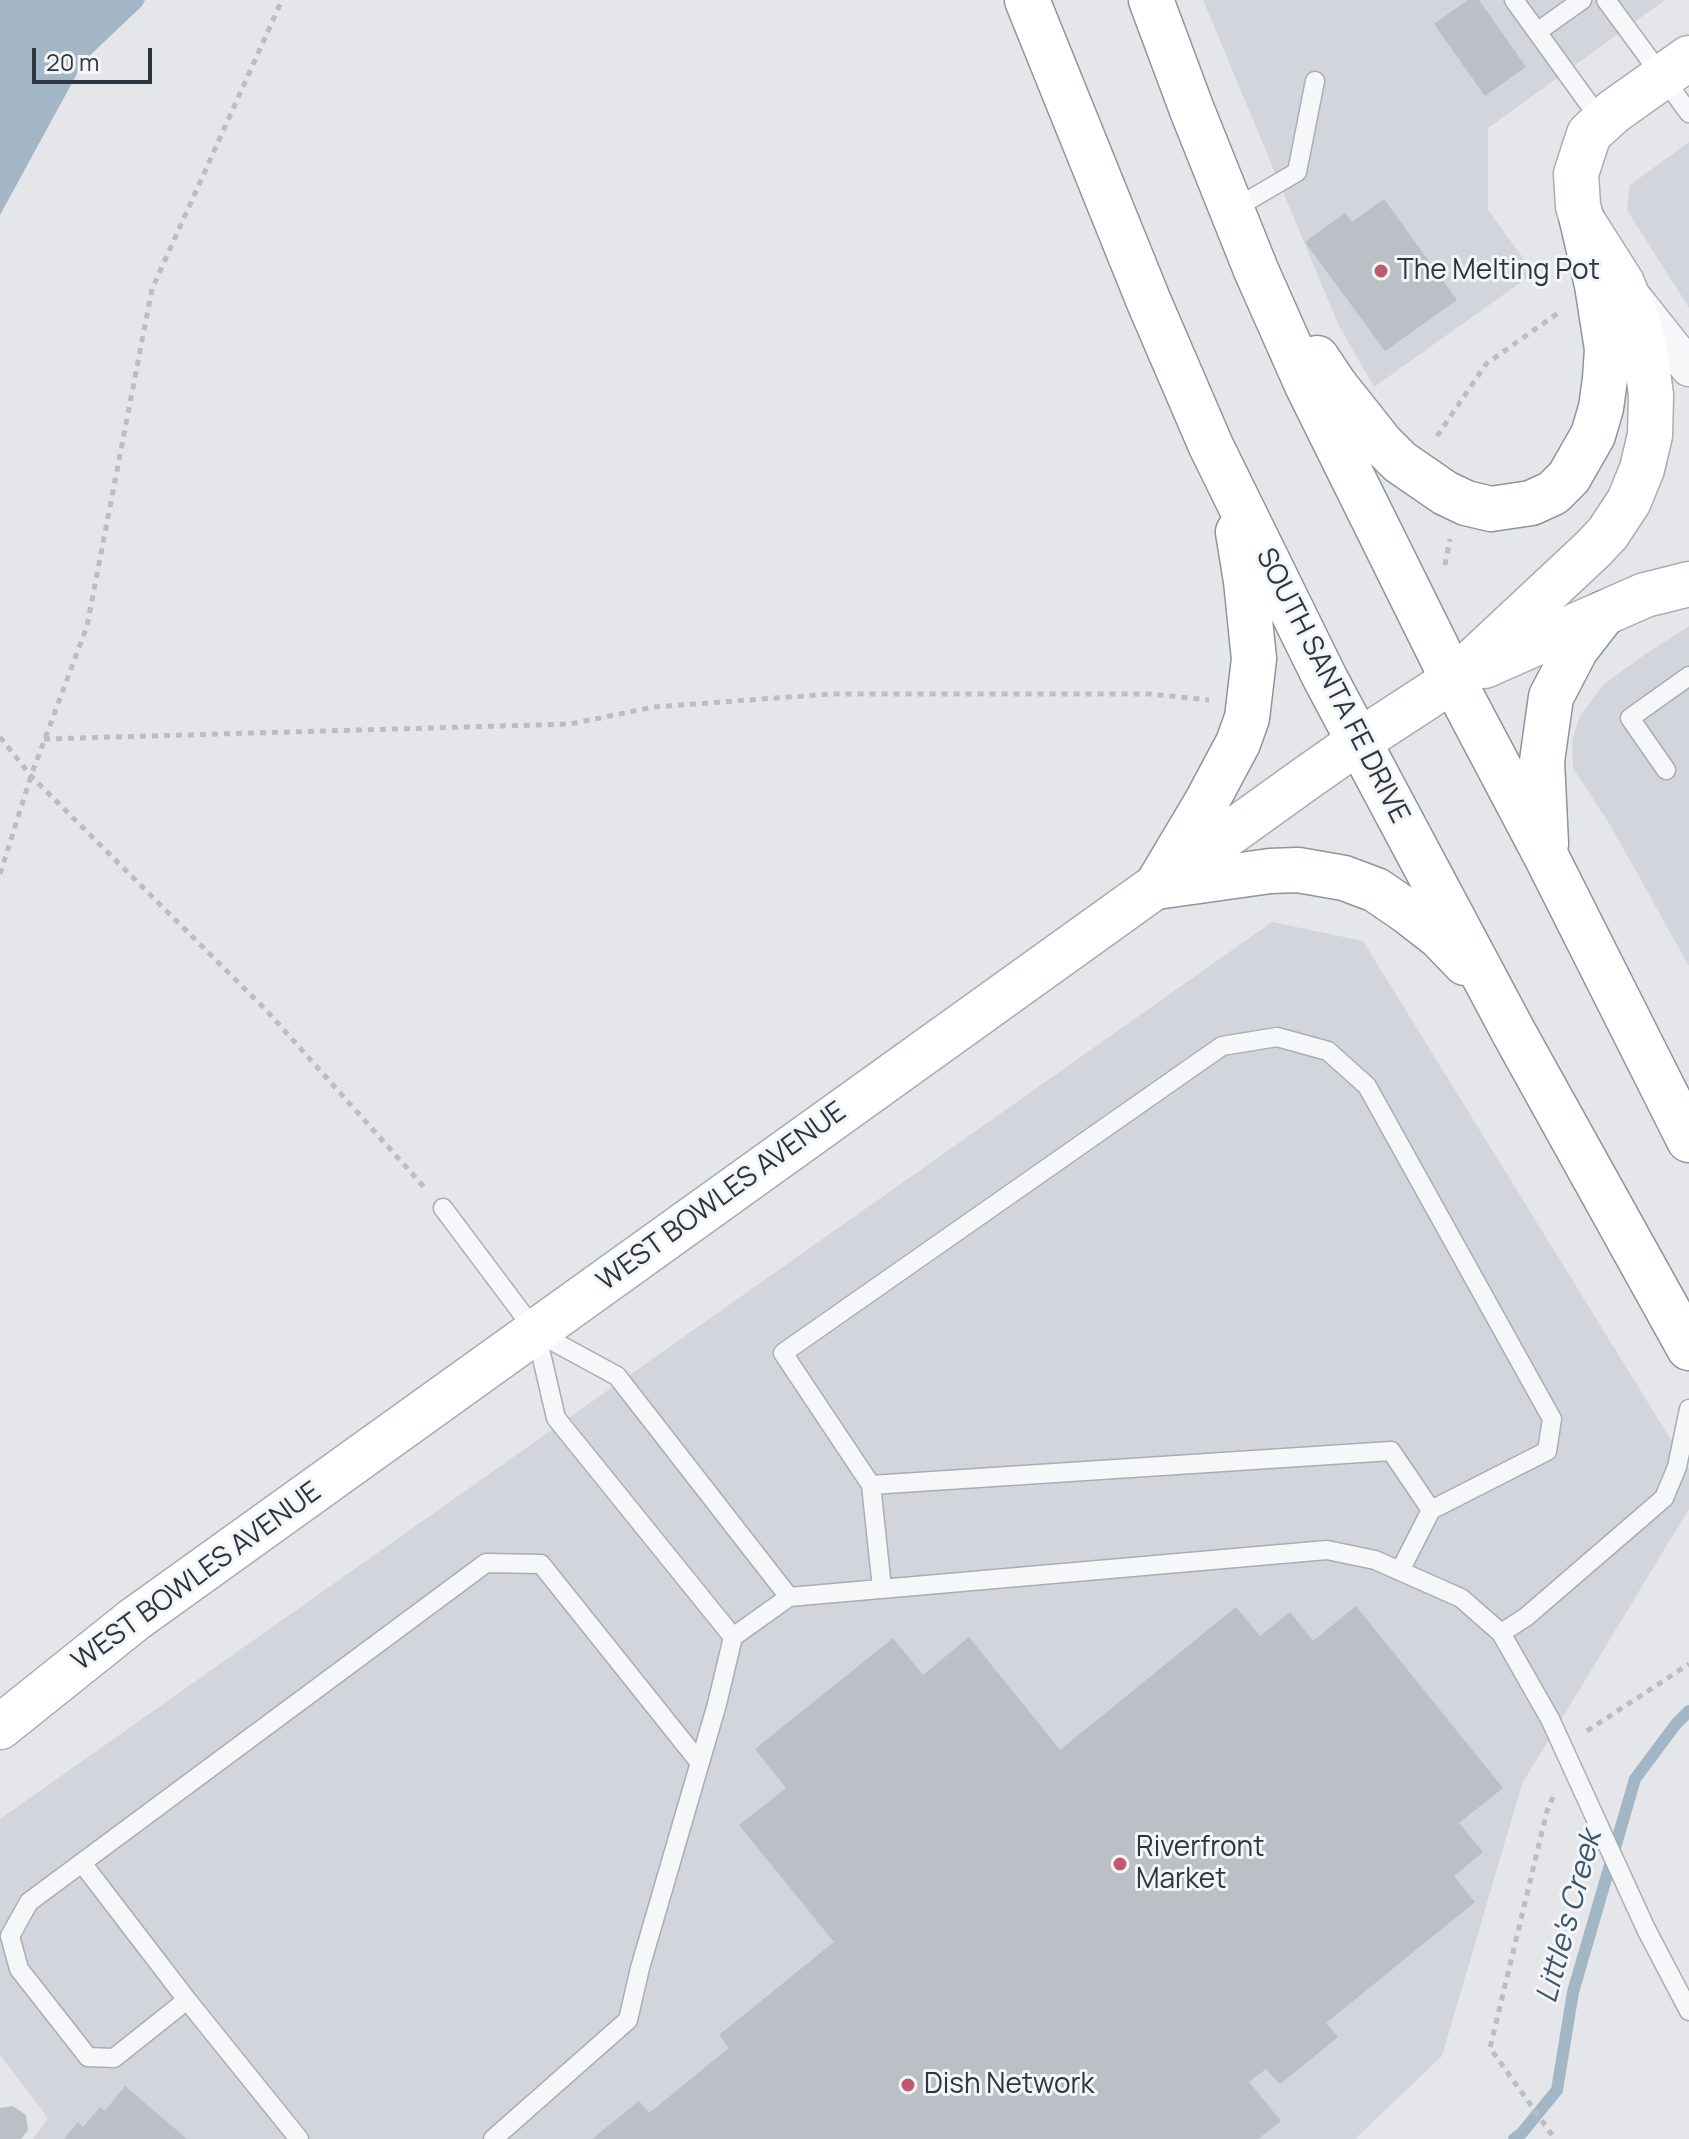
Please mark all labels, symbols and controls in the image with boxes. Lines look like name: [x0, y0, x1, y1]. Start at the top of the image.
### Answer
scale bar: [36, 32, 156, 82]
text: 20 m: [46, 45, 99, 78]
place label: The Melting Pot: [1397, 254, 1600, 288]
marker: The Melting Pot: [1372, 262, 1390, 280]
street label: SOUTH SANTA FE DRIVE: [1248, 543, 1416, 829]
street label: WEST BOWLES AVENUE: [591, 1095, 853, 1299]
street label: WEST BOWLES AVENUE: [66, 1475, 328, 1679]
water label: Little's Creek: [1530, 1827, 1610, 2007]
place label: Riverfront Market: [1136, 1831, 1264, 1897]
marker: Riverfront Market: [1111, 1855, 1129, 1873]
place label: Dish Network: [924, 2068, 1094, 2102]
marker: Dish Network: [899, 2076, 917, 2094]

